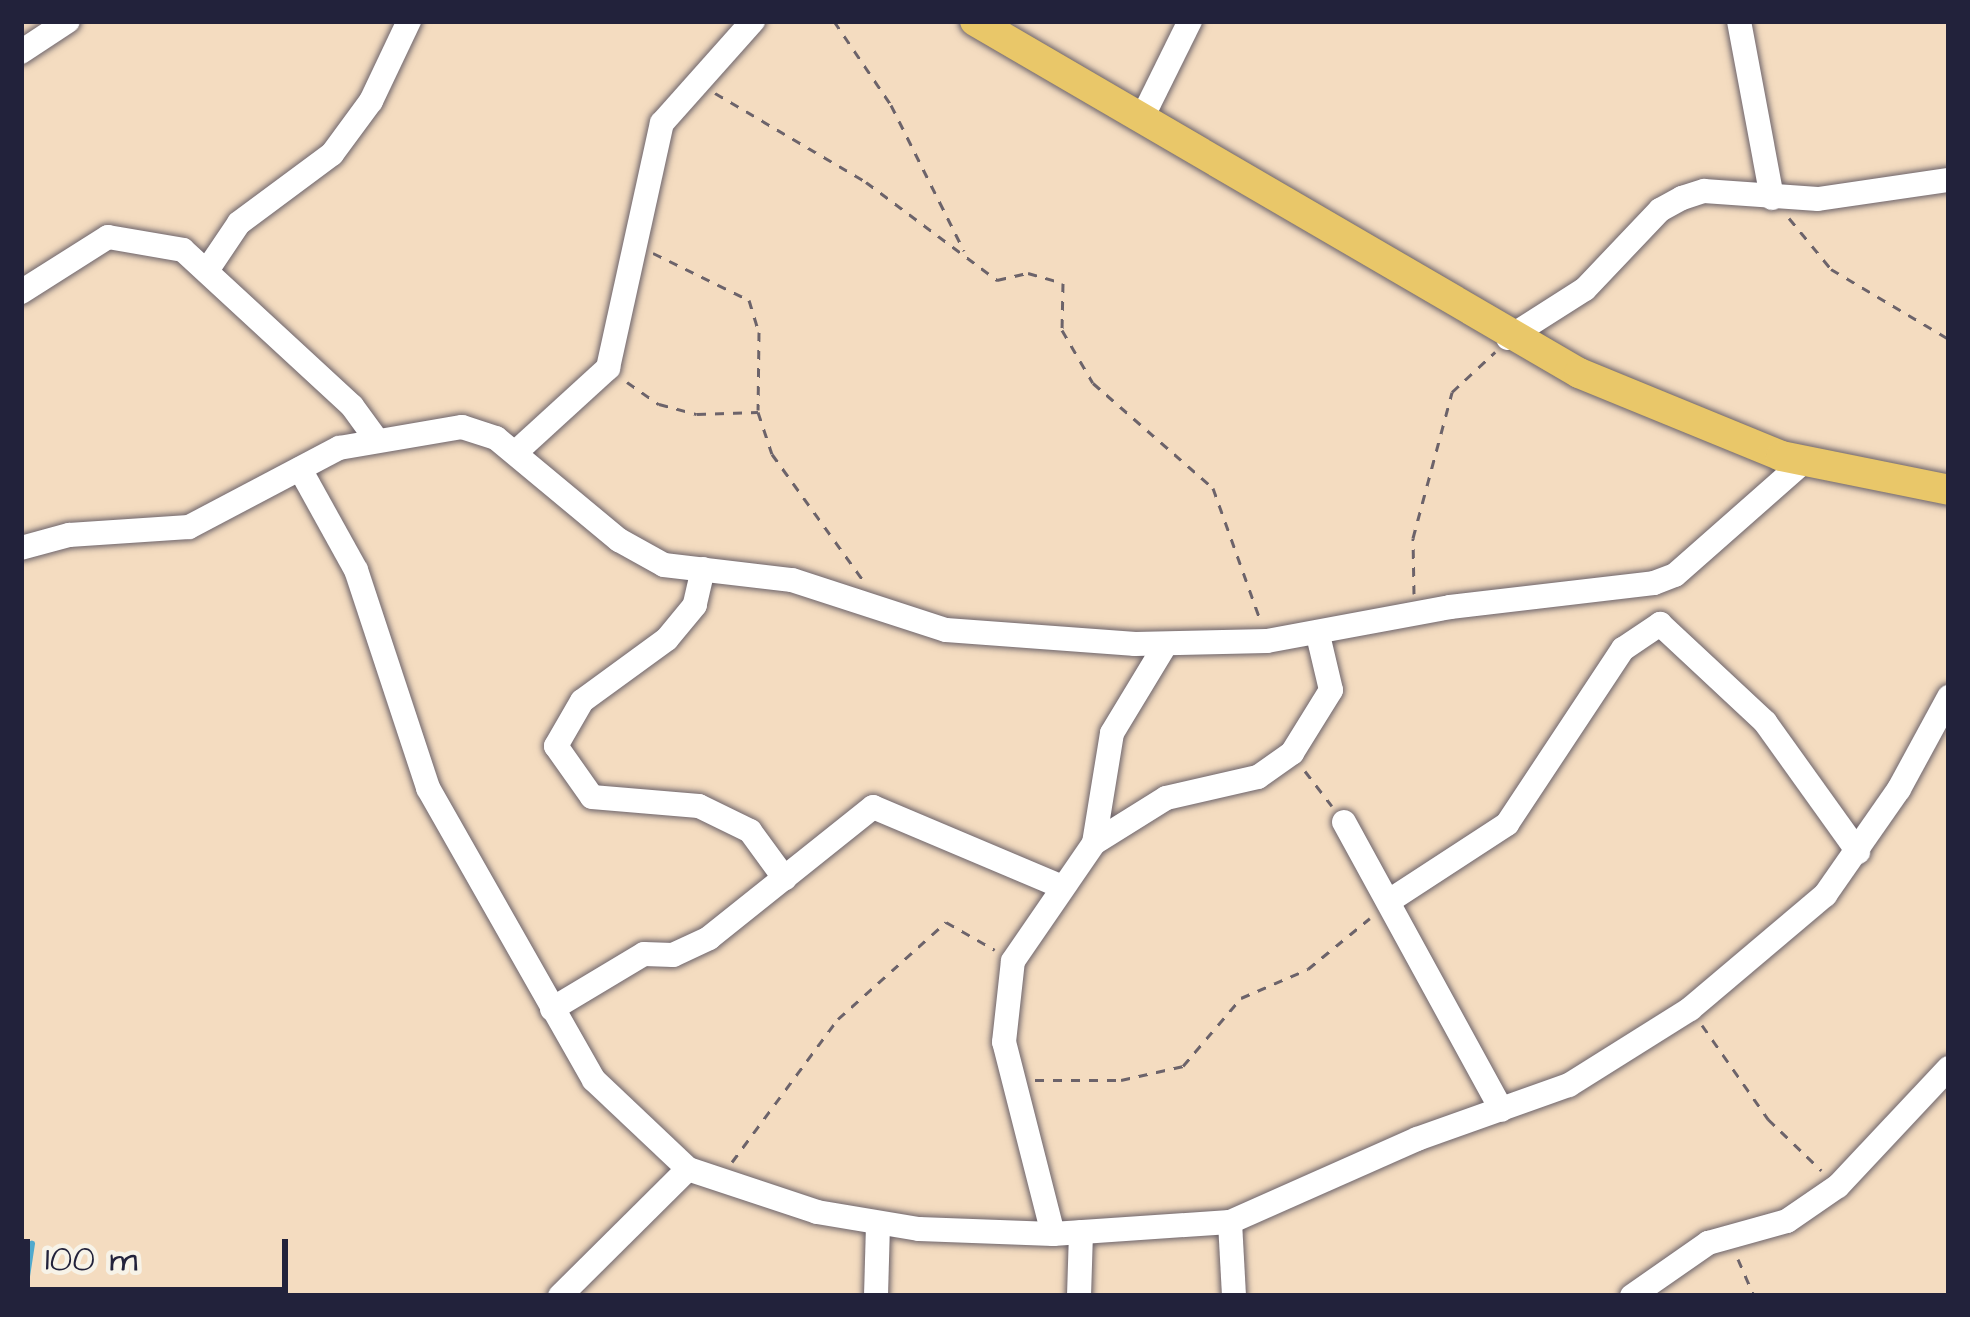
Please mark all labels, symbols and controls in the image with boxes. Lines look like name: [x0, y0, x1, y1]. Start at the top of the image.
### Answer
scale bar: [30, 1215, 294, 1289]
text: 100 m: [45, 1234, 137, 1285]

